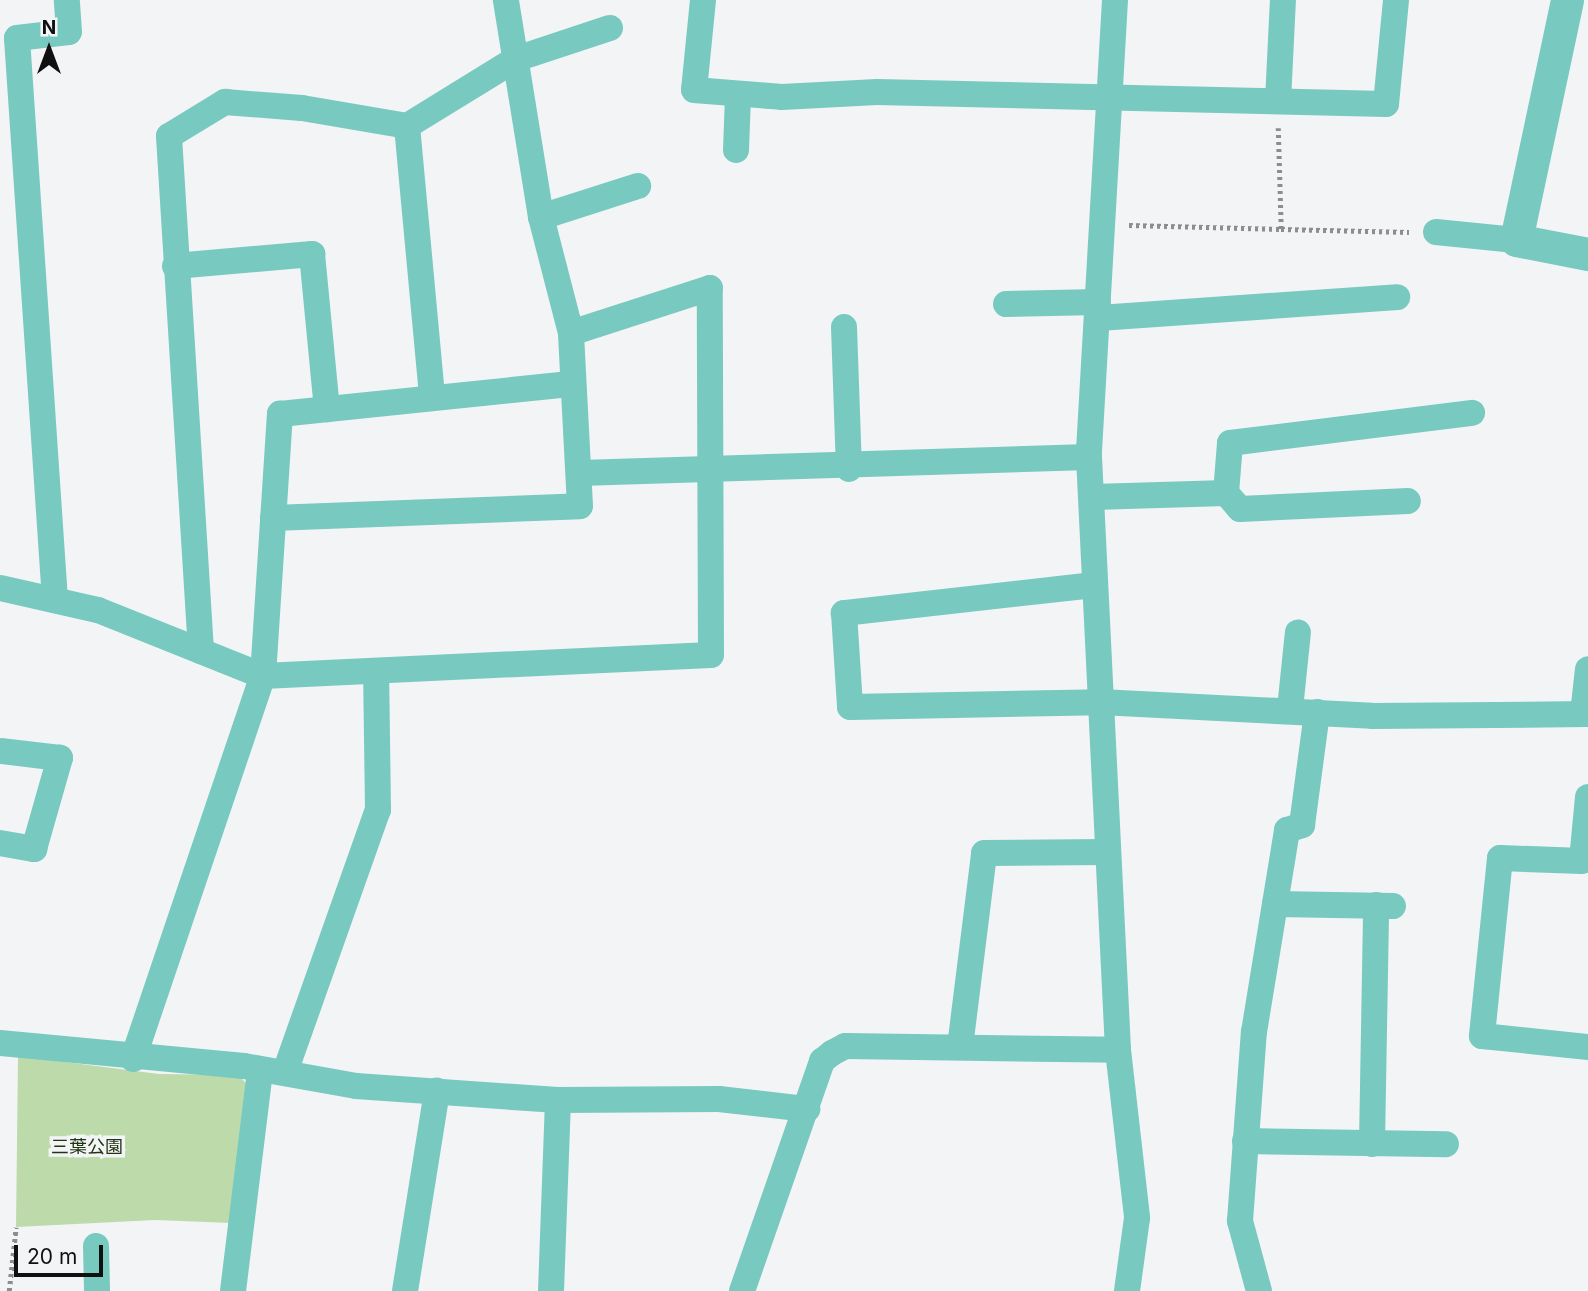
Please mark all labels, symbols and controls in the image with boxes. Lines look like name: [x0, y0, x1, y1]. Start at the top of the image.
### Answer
north arrow: [14, 14, 84, 84]
text: N: [42, 16, 56, 39]
park label: 三葉公園: [51, 1136, 123, 1158]
scale bar: [18, 1232, 107, 1276]
text: 20 m: [27, 1244, 77, 1269]

